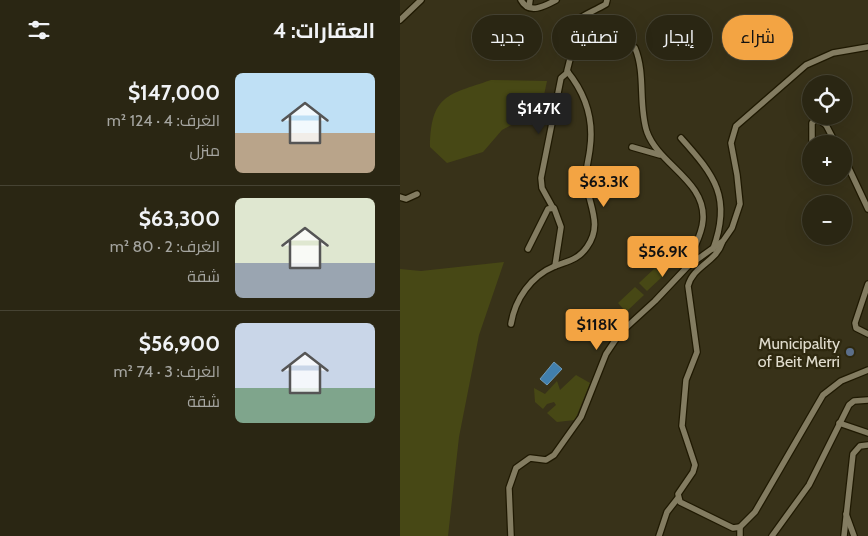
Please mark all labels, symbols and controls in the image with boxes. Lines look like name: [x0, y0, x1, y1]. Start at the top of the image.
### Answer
chip: جديد: [472, 15, 542, 60]
chip: تصفية: [552, 15, 636, 60]
chip: إيجار: [646, 15, 712, 60]
chip: شراء: [722, 15, 793, 60]
icon: filters: [25, 16, 53, 44]
text: العقارات: 4: [273, 18, 375, 43]
map controls: [802, 75, 852, 245]
button: locate: [802, 75, 852, 125]
text: $147,000: [128, 80, 220, 105]
pin: $147K: [504, 92, 574, 135]
icon: home: [275, 93, 335, 153]
text: $147K: [517, 99, 561, 118]
text: الغرف: 4 · 124 m²: [107, 111, 220, 130]
button: +: [802, 135, 852, 185]
text: منزل: [190, 141, 220, 160]
pin: $63.3K: [563, 166, 645, 208]
text: $63.3K: [579, 172, 629, 191]
button: −: [802, 195, 852, 245]
text: $63,300: [139, 206, 220, 231]
icon: home: [275, 218, 335, 278]
pin: $56.9K: [622, 236, 704, 278]
text: الغرف: 2 · 80 m²: [110, 237, 220, 256]
text: $56.9K: [638, 242, 688, 261]
text: شقة: [187, 267, 220, 286]
pin: $118K: [562, 308, 632, 351]
text: $118K: [577, 315, 617, 334]
text: $56,900: [139, 331, 220, 356]
place label: Municipality of Beit Merri: [758, 334, 840, 371]
icon: home: [275, 343, 335, 403]
marker: Municipality of Beit Merri: [844, 346, 856, 358]
text: الغرف: 3 · 74 m²: [113, 362, 220, 381]
text: شقة: [187, 392, 220, 411]

